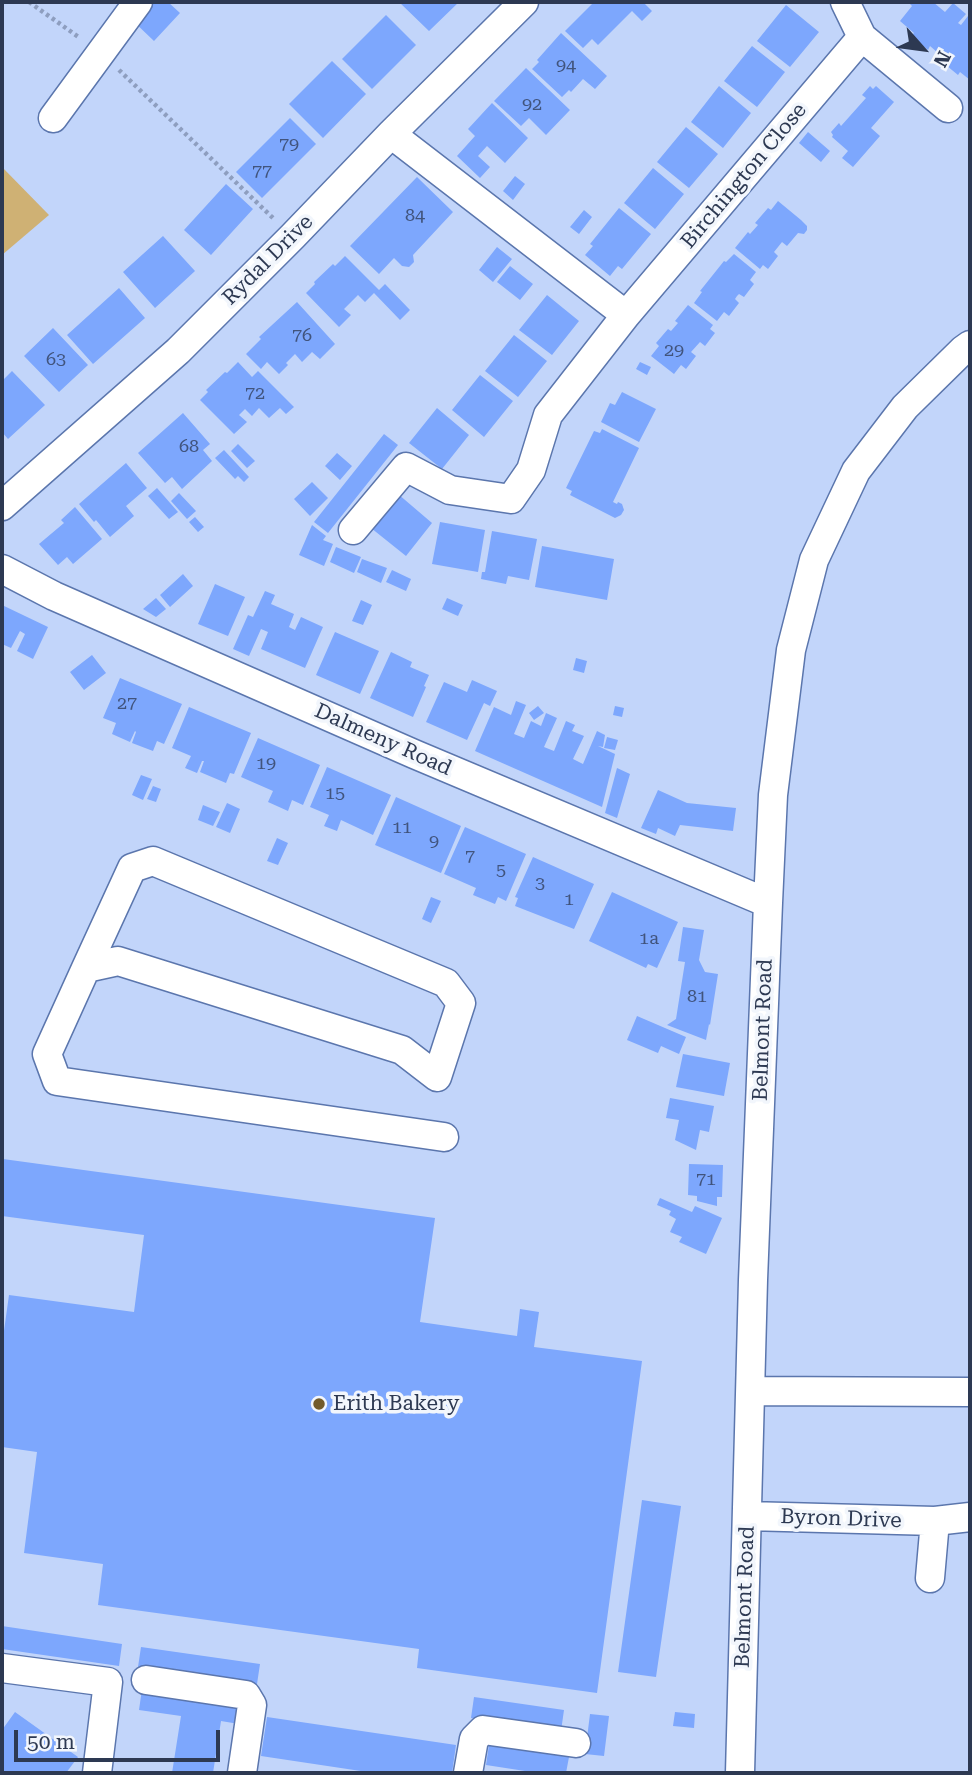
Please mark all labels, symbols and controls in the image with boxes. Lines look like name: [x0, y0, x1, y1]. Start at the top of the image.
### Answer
north arrow: [888, 14, 958, 84]
text: N: [928, 47, 956, 71]
house number: 94: [556, 55, 576, 77]
house number: 92: [522, 94, 542, 116]
street label: Birchington Close: [676, 98, 812, 254]
house number: 79: [279, 134, 299, 156]
house number: 77: [252, 161, 272, 183]
house number: 84: [405, 205, 425, 227]
street label: Rydal Drive: [217, 209, 319, 311]
house number: 76: [292, 325, 312, 347]
house number: 29: [664, 340, 684, 362]
house number: 63: [46, 349, 66, 371]
house number: 72: [245, 383, 265, 405]
house number: 68: [179, 436, 199, 458]
house number: 27: [117, 693, 137, 715]
street label: Dalmeny Road: [311, 699, 455, 781]
house number: 19: [256, 753, 276, 775]
house number: 15: [325, 783, 345, 805]
house number: 11: [392, 817, 412, 839]
house number: 9: [429, 831, 439, 853]
house number: 7: [465, 846, 475, 868]
house number: 5: [496, 860, 506, 882]
house number: 3: [535, 873, 545, 895]
house number: 1: [564, 889, 574, 911]
house number: 1a: [639, 928, 659, 950]
street label: Belmont Road: [748, 958, 778, 1102]
house number: 81: [687, 986, 707, 1008]
house number: 71: [696, 1169, 716, 1191]
place label: Erith Bakery: [333, 1391, 460, 1417]
marker: Erith Bakery: [311, 1396, 327, 1412]
street label: Byron Drive: [780, 1504, 902, 1534]
street label: Belmont Road: [730, 1525, 760, 1669]
scale bar: [18, 1716, 224, 1760]
text: 50 m: [27, 1730, 75, 1754]

